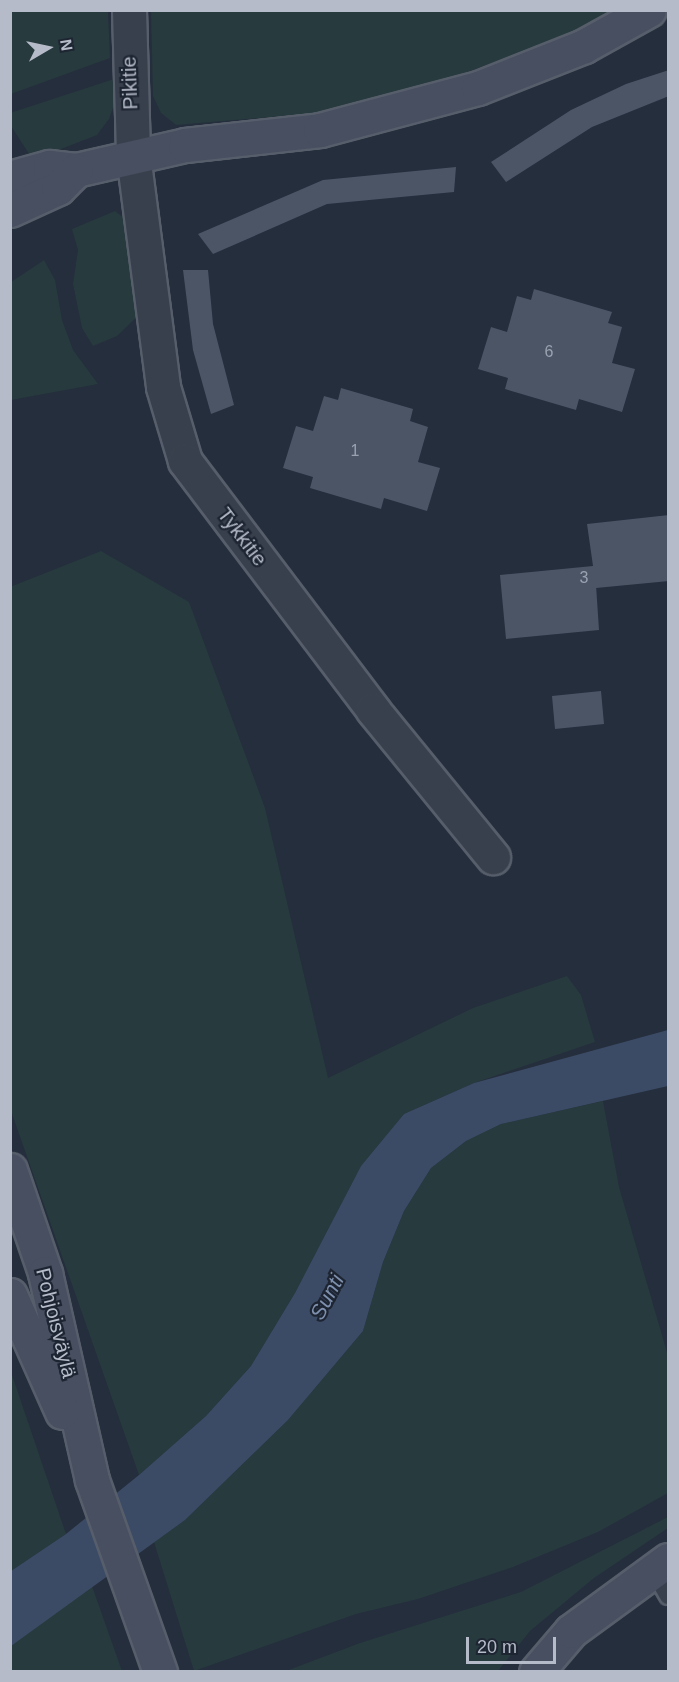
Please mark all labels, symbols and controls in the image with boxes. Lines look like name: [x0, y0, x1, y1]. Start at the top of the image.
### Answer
north arrow: [18, 18, 78, 78]
text: N: [57, 38, 76, 52]
street label: Pikitie: [117, 56, 143, 110]
house number: 6: [545, 342, 553, 362]
house number: 1: [351, 441, 359, 461]
street label: Tykkitie: [212, 503, 272, 571]
house number: 3: [580, 568, 588, 588]
street label: Pohjoisväylä: [31, 1266, 81, 1380]
water label: Sunti: [305, 1270, 349, 1324]
scale bar: [469, 1625, 559, 1663]
text: 20 m: [477, 1637, 517, 1657]

